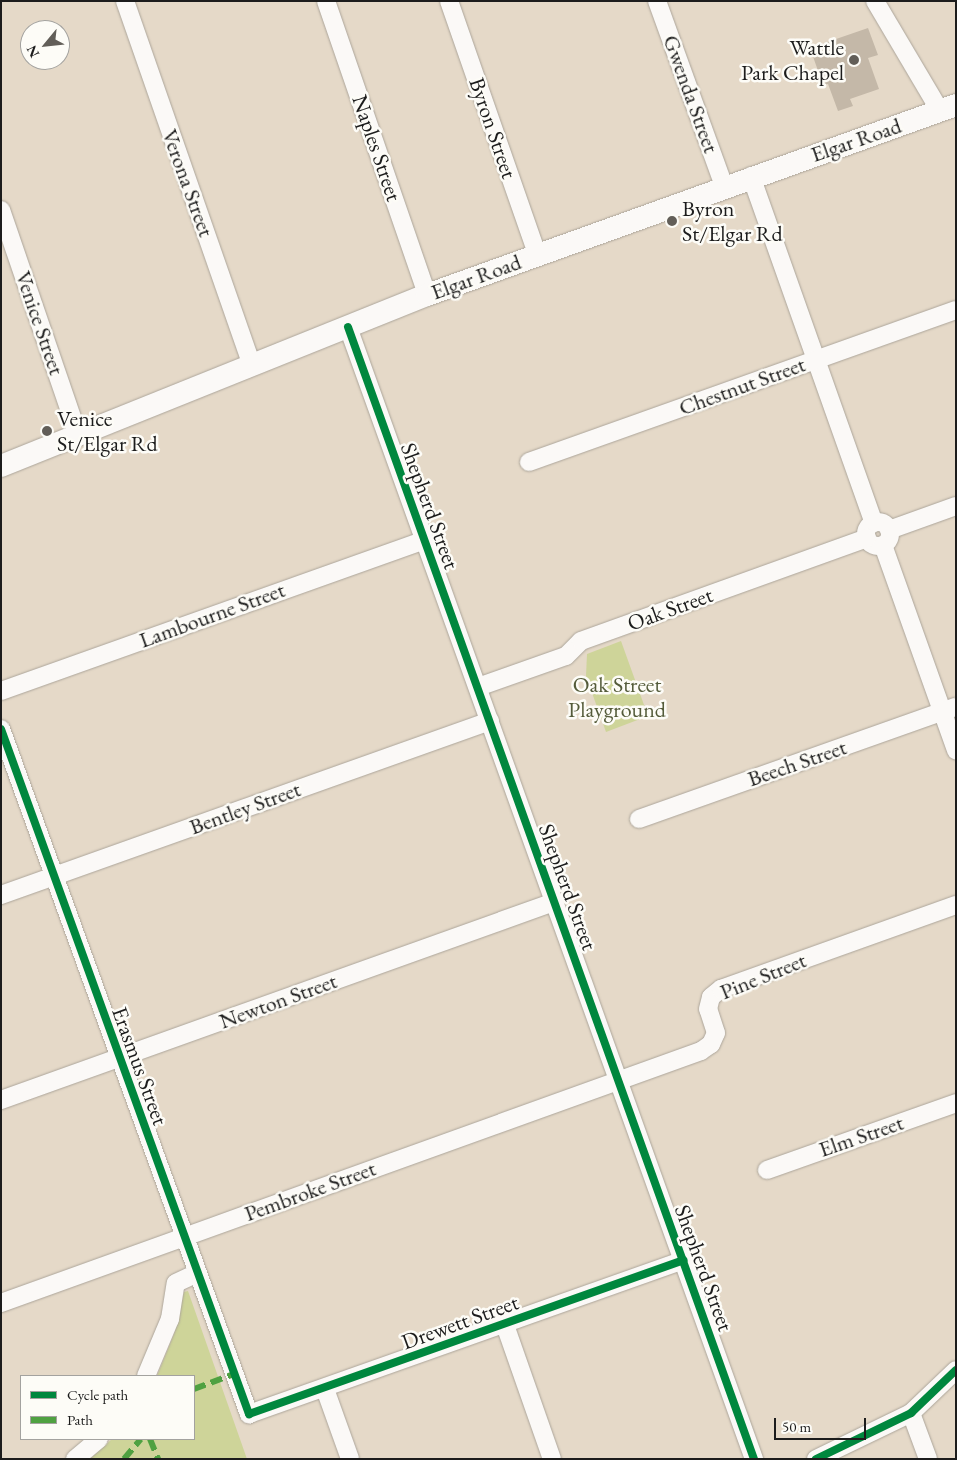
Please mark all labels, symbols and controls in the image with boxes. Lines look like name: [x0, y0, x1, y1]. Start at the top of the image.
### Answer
north arrow: [20, 20, 70, 70]
street label: Gwenda Street: [657, 32, 725, 156]
place label: Wattle Park Chapel: [741, 34, 844, 86]
text: N: [22, 42, 43, 61]
marker: Wattle Park Chapel: [848, 54, 860, 66]
street label: Byron Street: [463, 74, 523, 182]
street label: Naples Street: [346, 91, 408, 205]
street label: Elgar Road: [807, 112, 905, 168]
street label: Verona Street: [156, 126, 220, 240]
place label: Byron St/Elgar Rd: [682, 195, 783, 246]
marker: Byron St/Elgar Rd: [666, 215, 678, 227]
street label: Elgar Road: [427, 249, 525, 305]
street label: Venice Street: [10, 268, 70, 378]
street label: Chestnut Street: [675, 351, 809, 421]
place label: Venice St/Elgar Rd: [57, 405, 158, 456]
marker: Venice St/Elgar Rd: [41, 425, 53, 437]
street label: Shepherd Street: [395, 439, 465, 573]
street label: Lambourne Street: [136, 576, 288, 654]
street label: Oak Street: [624, 581, 716, 637]
park label: Oak Street Playground: [568, 671, 666, 722]
street label: Beech Street: [744, 734, 850, 792]
street label: Bentley Street: [186, 776, 304, 840]
street label: Shepherd Street: [533, 820, 603, 954]
street label: Pine Street: [716, 947, 810, 1005]
street label: Newton Street: [216, 968, 340, 1034]
street label: Erasmus Street: [106, 1003, 174, 1129]
street label: Elm Street: [815, 1109, 907, 1163]
street label: Pembroke Street: [241, 1155, 379, 1227]
street label: Shepherd Street: [669, 1201, 739, 1335]
street label: Drewett Street: [398, 1289, 522, 1355]
legend: [20, 1375, 195, 1440]
text: Cycle path: [67, 1385, 128, 1404]
scale bar: [777, 1408, 870, 1440]
text: Path: [67, 1410, 93, 1429]
text: 50 m: [782, 1417, 811, 1436]

